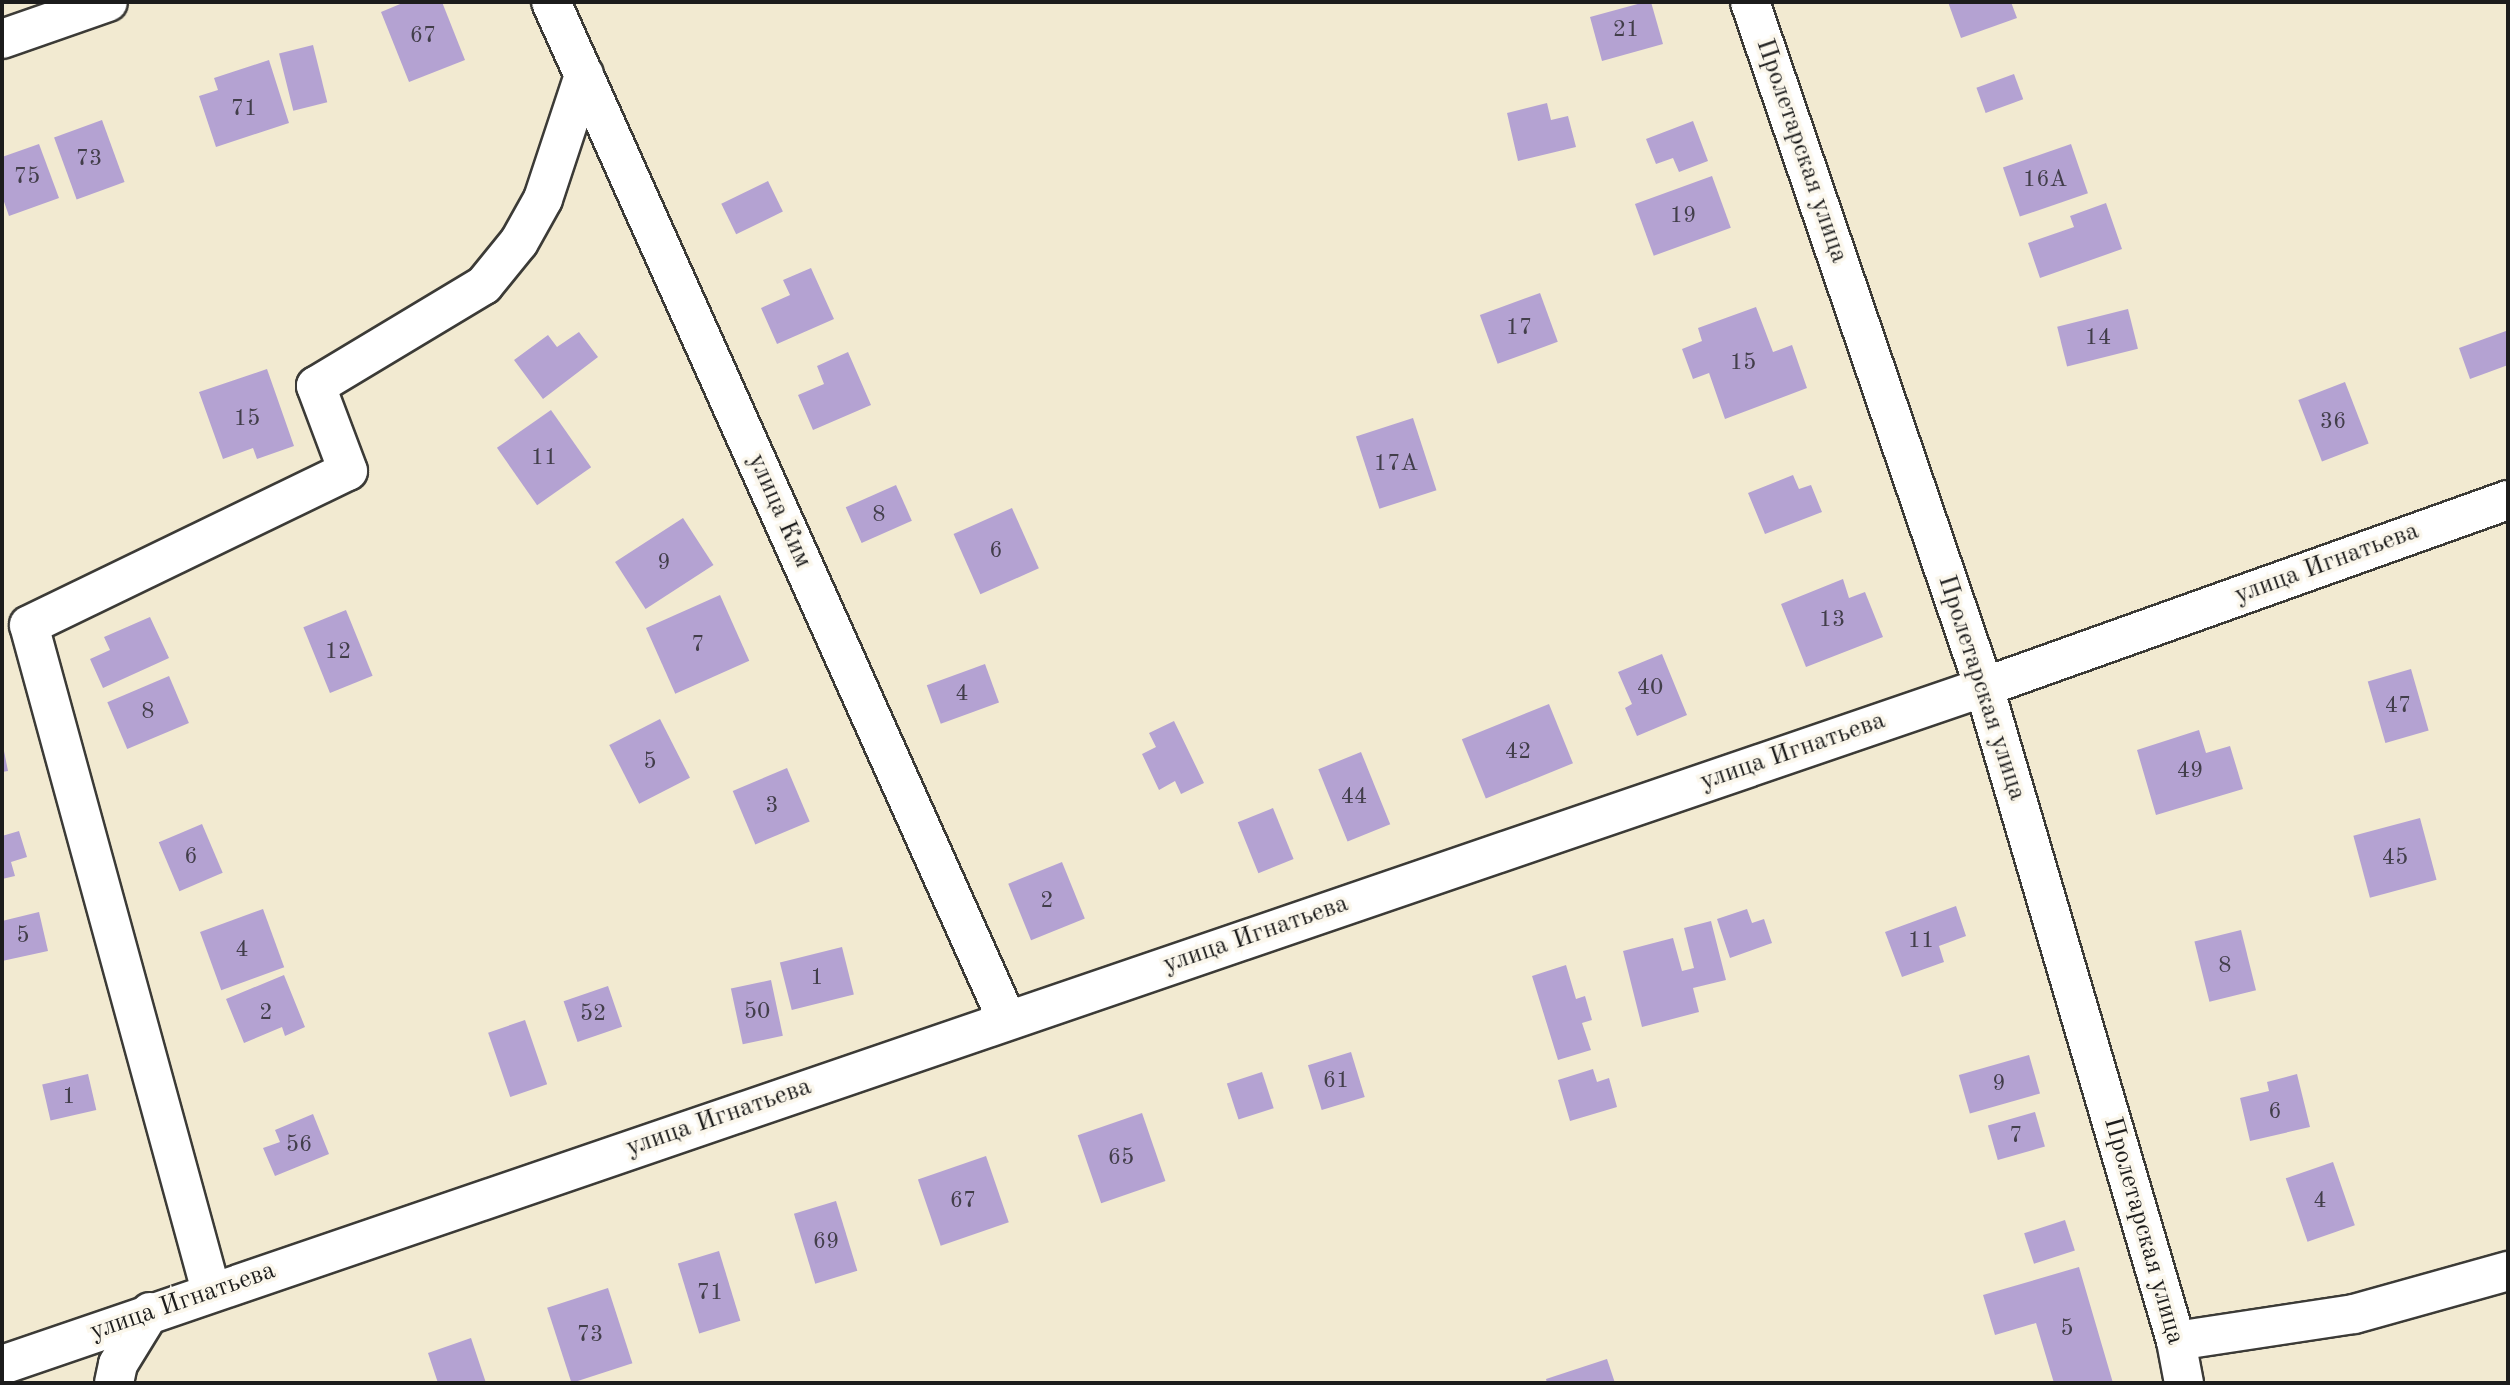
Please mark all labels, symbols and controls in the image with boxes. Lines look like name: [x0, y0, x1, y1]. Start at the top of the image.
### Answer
house number: 21: [1613, 16, 1639, 44]
house number: 67: [410, 22, 436, 50]
street label: Пролетарская улица: [1748, 35, 1854, 267]
house number: 71: [231, 95, 257, 123]
house number: 73: [76, 145, 102, 173]
house number: 75: [14, 163, 40, 191]
house number: 16А: [2023, 166, 2067, 194]
house number: 19: [1670, 202, 1696, 230]
house number: 17: [1506, 314, 1532, 342]
house number: 14: [2085, 324, 2111, 352]
house number: 15: [1730, 349, 1756, 377]
house number: 15: [234, 405, 260, 433]
house number: 36: [2320, 408, 2346, 436]
house number: 11: [531, 444, 557, 472]
street label: улица Ким: [740, 449, 818, 573]
house number: 17А: [1374, 450, 1418, 478]
house number: 8: [872, 501, 886, 529]
street label: улица Игнатьева: [2231, 516, 2423, 612]
house number: 6: [989, 537, 1003, 565]
house number: 9: [657, 549, 671, 577]
street label: Пролетарская улица: [1930, 571, 2032, 805]
house number: 13: [1819, 606, 1845, 634]
house number: 7: [691, 631, 705, 659]
house number: 12: [325, 638, 351, 666]
house number: 40: [1637, 674, 1663, 702]
house number: 4: [955, 680, 969, 708]
house number: 47: [2385, 692, 2411, 720]
house number: 8: [141, 698, 155, 726]
street label: улица Игнатьева: [1696, 706, 1890, 798]
house number: 42: [1505, 738, 1531, 766]
house number: 5: [643, 748, 657, 776]
house number: 49: [2177, 757, 2203, 785]
house number: 44: [1341, 783, 1367, 811]
house number: 3: [765, 792, 779, 820]
house number: 6: [184, 843, 198, 871]
house number: 45: [2382, 844, 2408, 872]
house number: 2: [1040, 887, 1054, 915]
street label: улица Игнатьева: [1159, 889, 1353, 981]
house number: 5: [16, 922, 30, 950]
house number: 11: [1908, 927, 1934, 955]
house number: 4: [235, 936, 249, 964]
house number: 8: [2218, 952, 2232, 980]
house number: 1: [810, 964, 824, 992]
house number: 50: [744, 998, 770, 1026]
house number: 2: [259, 999, 273, 1027]
house number: 52: [580, 1000, 606, 1028]
house number: 61: [1323, 1067, 1349, 1095]
house number: 9: [1992, 1070, 2006, 1098]
street label: улица Игнатьева: [622, 1072, 816, 1164]
house number: 1: [62, 1083, 76, 1111]
house number: 6: [2268, 1098, 2282, 1126]
street label: Пролетарская улица: [2096, 1114, 2190, 1348]
house number: 7: [2009, 1122, 2023, 1150]
house number: 56: [286, 1131, 312, 1159]
house number: 65: [1108, 1144, 1134, 1172]
house number: 67: [950, 1187, 976, 1215]
house number: 4: [2313, 1187, 2327, 1215]
house number: 69: [813, 1228, 839, 1256]
street label: улица Игнатьева: [86, 1256, 280, 1348]
house number: 71: [697, 1279, 723, 1307]
house number: 5: [2060, 1315, 2074, 1343]
house number: 73: [577, 1321, 603, 1349]

